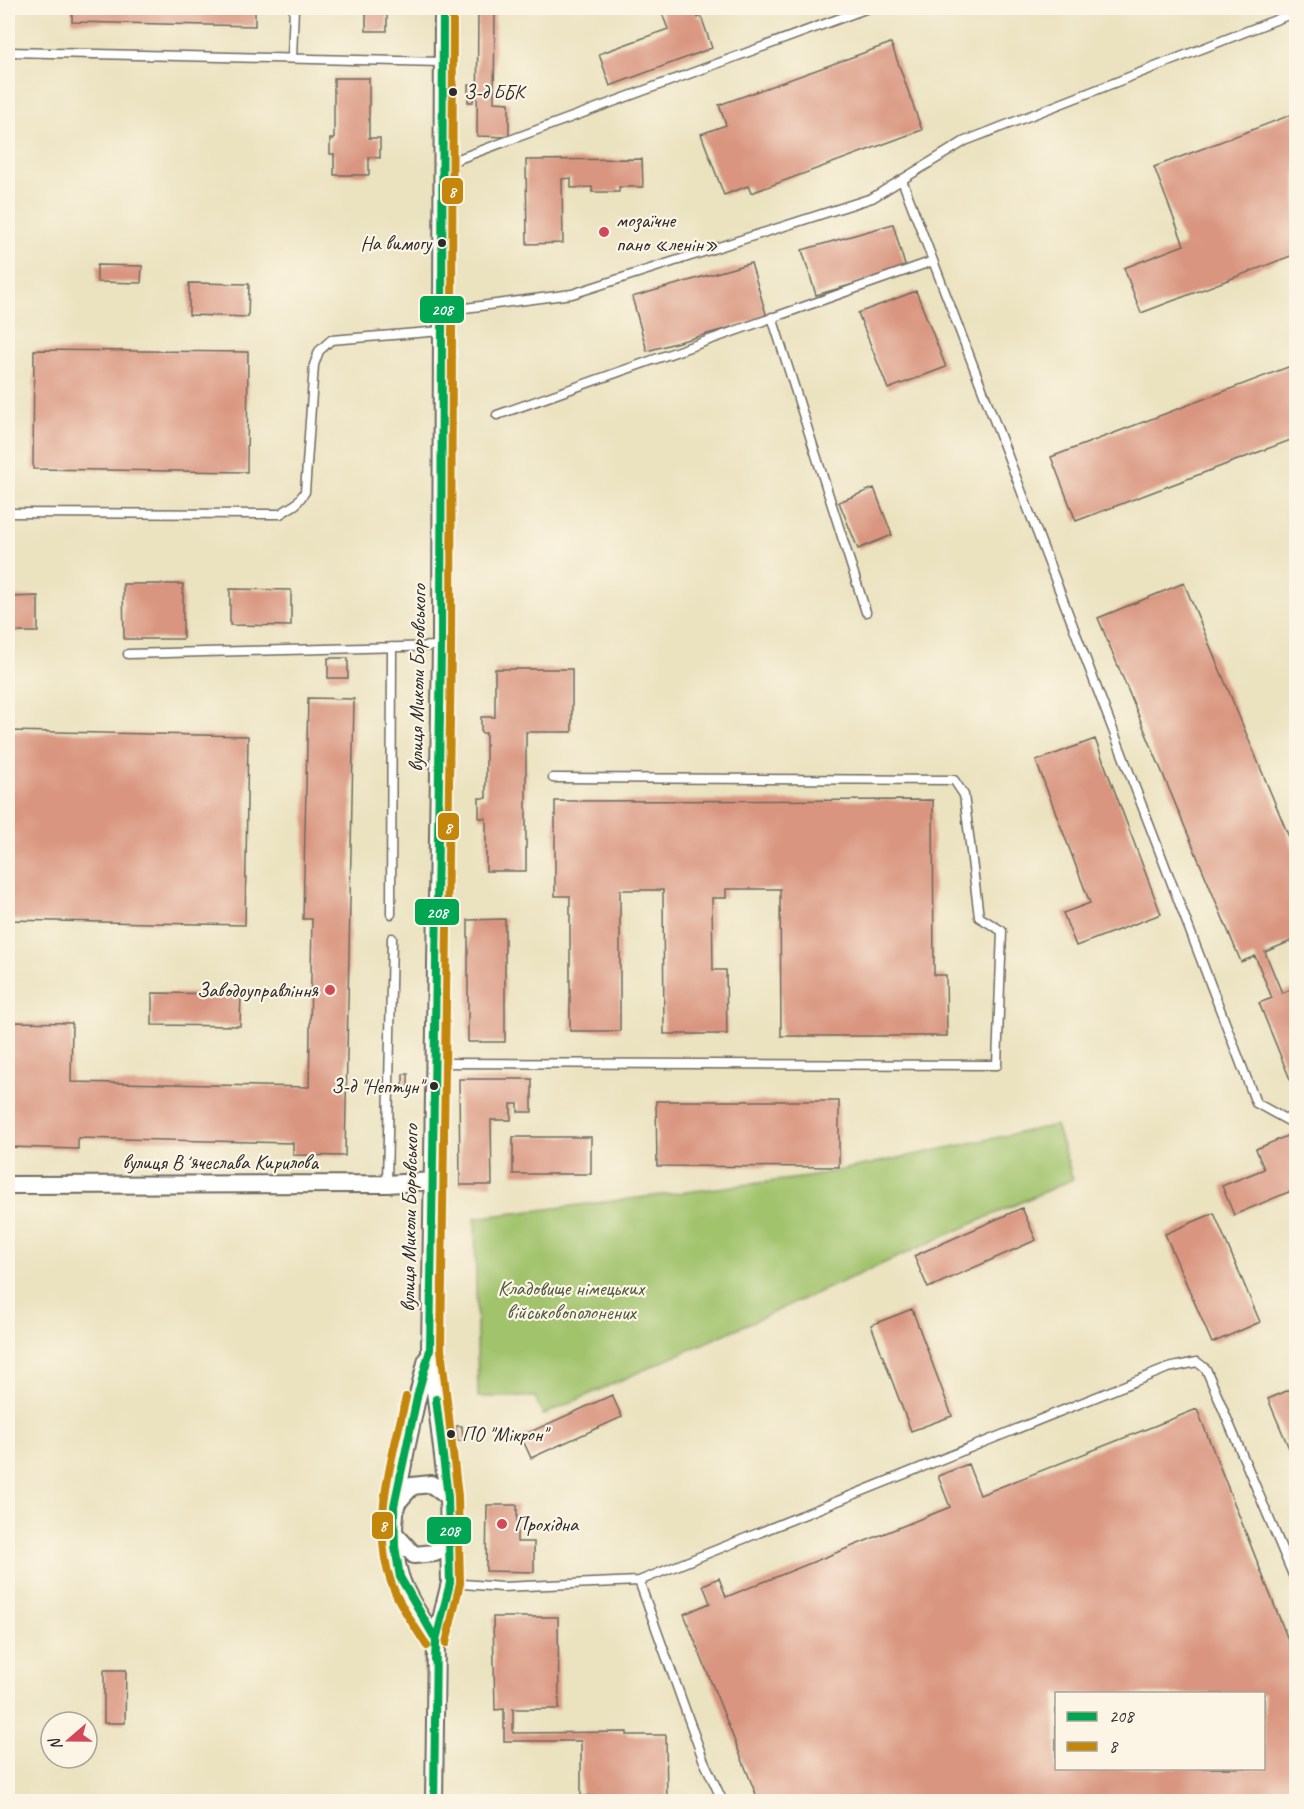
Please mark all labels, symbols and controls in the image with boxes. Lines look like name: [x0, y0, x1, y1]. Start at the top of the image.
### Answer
place label: З-д ББК: [464, 80, 527, 105]
marker: З-д ББК: [447, 86, 459, 98]
line badge: 8: [441, 177, 464, 205]
text: 8: [448, 182, 457, 202]
place label: мозаїчне пано «ленін»: [616, 207, 718, 257]
marker: мозаїчне пано «ленін»: [597, 225, 611, 239]
place label: На вимогу: [360, 231, 433, 256]
marker: На вимогу: [436, 237, 448, 249]
line badge: 208: [419, 295, 465, 324]
text: 208: [431, 300, 455, 320]
street label: вулиця Миколи Боровського: [402, 582, 432, 772]
line badge: 8: [437, 812, 460, 841]
text: 8: [444, 818, 453, 838]
line badge: 208: [414, 898, 460, 926]
text: 208: [426, 903, 450, 923]
place label: Заводоуправління: [197, 977, 319, 1003]
marker: Заводоуправління: [323, 983, 337, 997]
place label: З-д "Нептун": [331, 1074, 427, 1099]
marker: З-д "Нептун": [428, 1080, 440, 1092]
street label: вулиця Миколи Боровського: [394, 1122, 424, 1312]
street label: вулиця Вʼячеслава Кирилова: [122, 1149, 319, 1175]
park label: Кладовище німецьких військовополонених: [498, 1275, 646, 1325]
place label: ПО "Мікрон": [462, 1422, 551, 1447]
marker: ПО "Мікрон": [445, 1428, 457, 1440]
line badge: 8: [371, 1511, 394, 1540]
place label: Прохідна: [514, 1511, 580, 1537]
text: 8: [379, 1516, 388, 1536]
line badge: 208: [426, 1516, 472, 1545]
marker: Прохідна: [495, 1517, 509, 1531]
text: 208: [438, 1521, 462, 1541]
legend: [1055, 1692, 1265, 1770]
text: 208: [1109, 1705, 1135, 1727]
north arrow: [39, 1710, 99, 1770]
text: N: [44, 1734, 67, 1753]
text: 8: [1109, 1735, 1119, 1757]

